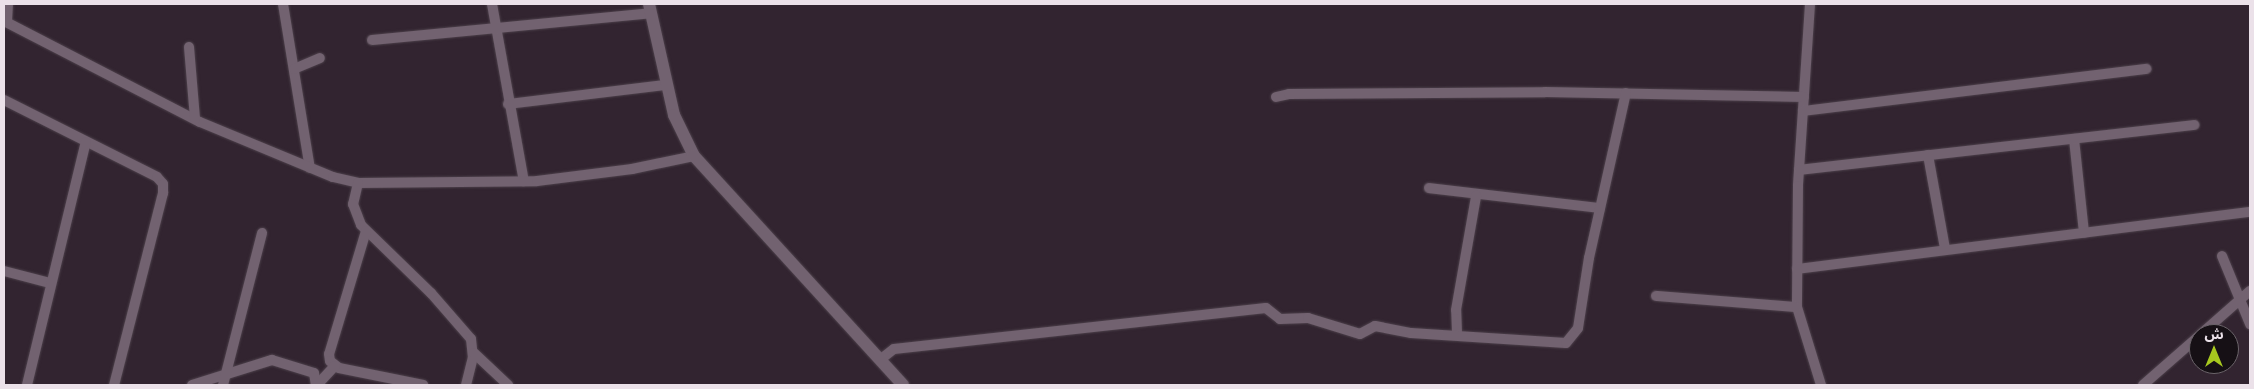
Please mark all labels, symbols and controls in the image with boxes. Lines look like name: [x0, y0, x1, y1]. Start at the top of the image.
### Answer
north arrow: [2189, 324, 2239, 374]
text: ش: [2204, 326, 2224, 343]

